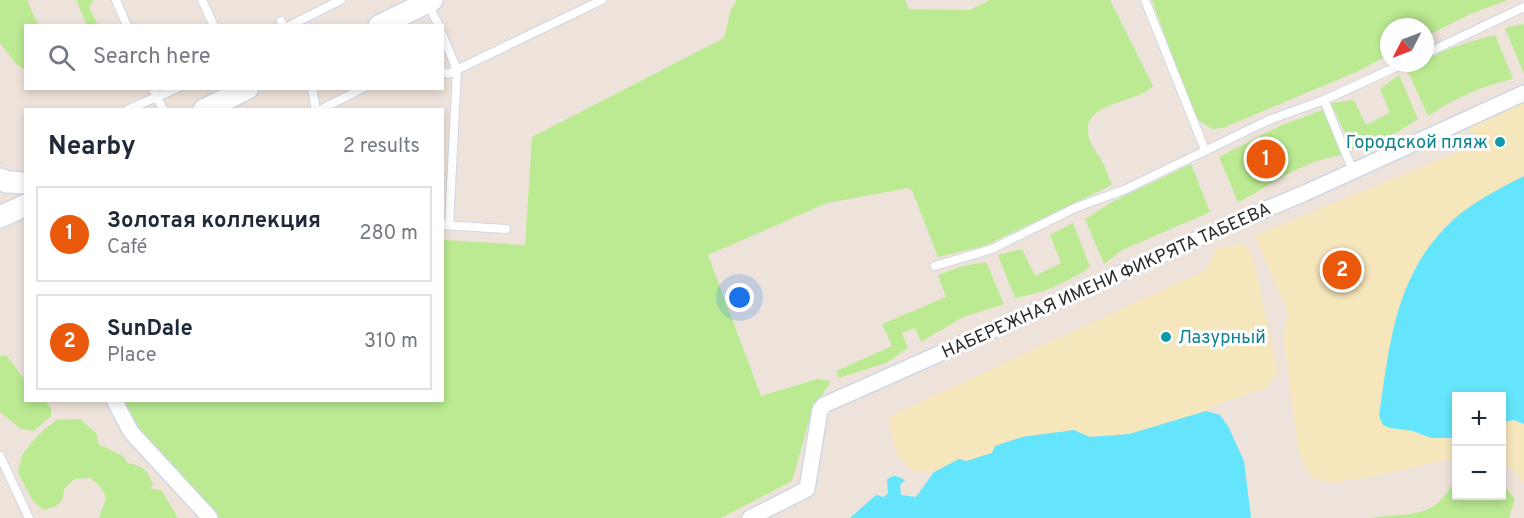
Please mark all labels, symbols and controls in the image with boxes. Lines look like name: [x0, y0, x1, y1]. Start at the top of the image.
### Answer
north arrow: [1380, 18, 1434, 72]
search box: [24, 24, 444, 90]
icon: search: [45, 41, 78, 74]
text: Search here: [93, 44, 211, 71]
text: Nearby: [48, 131, 136, 164]
place label: Городской пляж: [1346, 132, 1488, 155]
text: 2 results: [343, 134, 420, 160]
marker: Городской пляж: [1493, 135, 1507, 149]
pin: 1: [1246, 136, 1286, 182]
street label: НАБЕРЕЖНАЯ ИМЕНИ ФИКРЯТА ТАБЕЕВА: [938, 198, 1275, 365]
text: Золотая коллекция: [107, 208, 321, 235]
text: 1: [66, 221, 74, 247]
text: 280 m: [359, 221, 418, 247]
text: Café: [107, 235, 147, 261]
pin: 2: [1322, 248, 1362, 292]
your location: [725, 283, 754, 312]
text: SunDale: [107, 316, 193, 343]
place label: Лазурный: [1178, 327, 1266, 350]
text: 2: [63, 329, 76, 355]
text: 310 m: [364, 329, 418, 355]
marker: Лазурный: [1159, 330, 1173, 344]
text: Place: [107, 343, 157, 369]
map controls: [1452, 392, 1506, 500]
button: +: [1452, 392, 1506, 446]
button: −: [1452, 446, 1506, 500]

